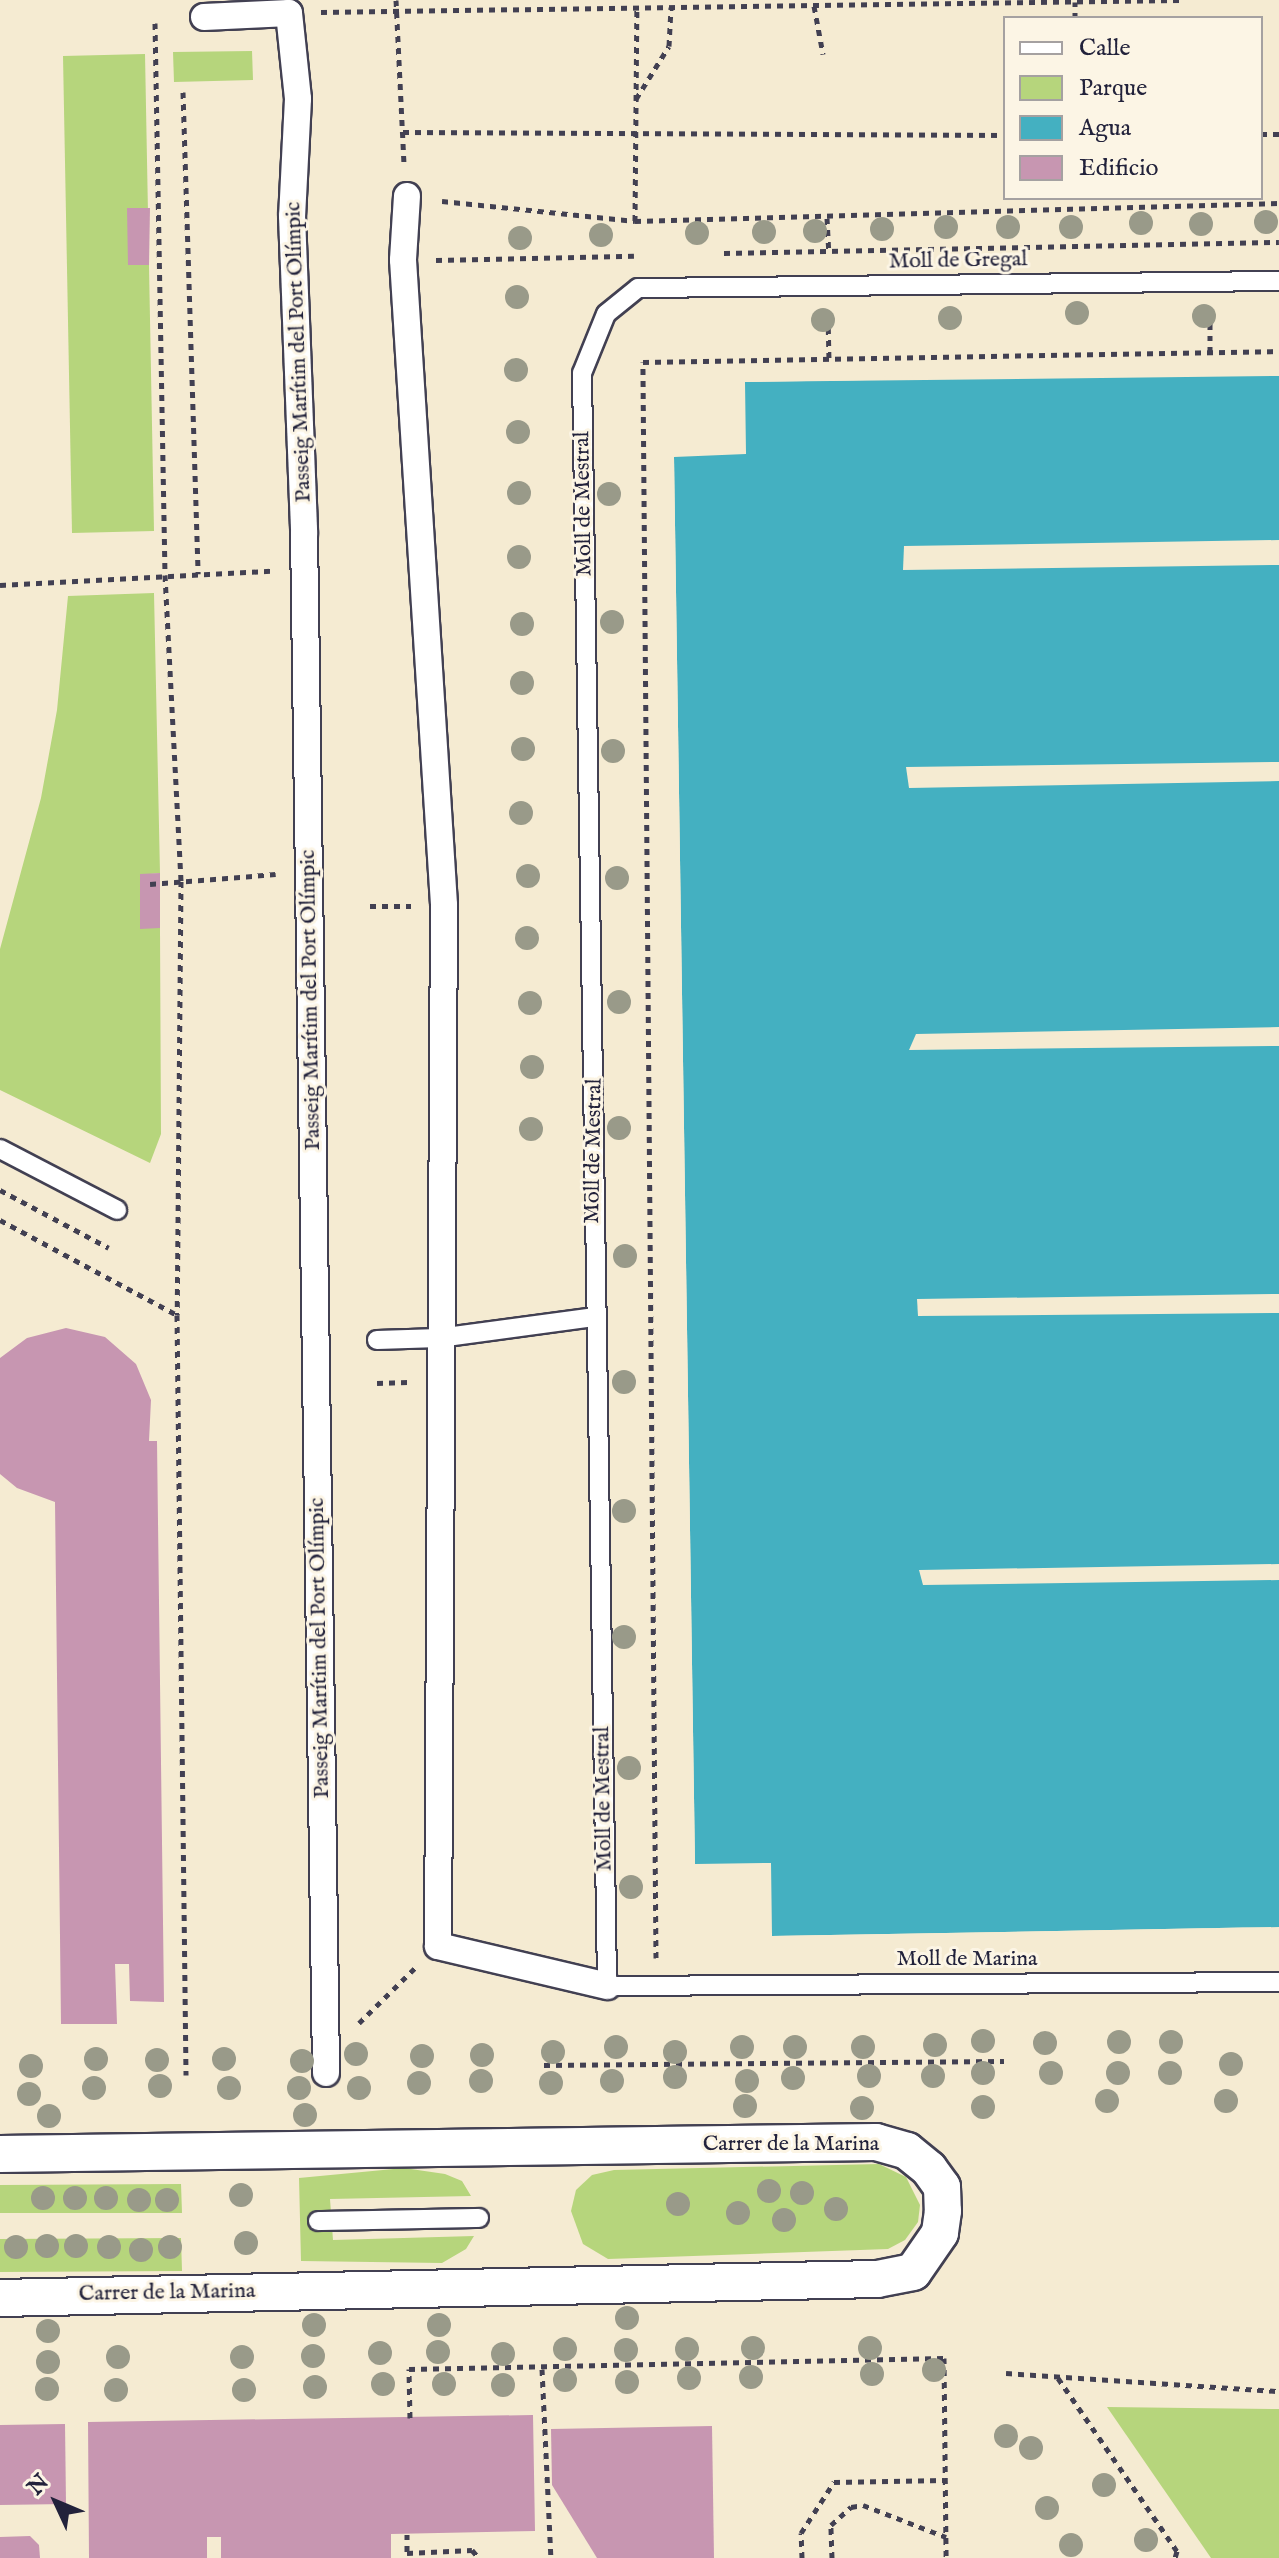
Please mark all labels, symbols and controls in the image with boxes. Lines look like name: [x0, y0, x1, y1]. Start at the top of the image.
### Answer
legend: [1003, 16, 1263, 200]
text: Calle: [1079, 33, 1131, 64]
text: Parque: [1079, 73, 1147, 104]
text: Agua: [1079, 113, 1131, 144]
text: Edificio: [1079, 153, 1158, 184]
street label: Passeig Marítim del Port Olímpic: [281, 201, 317, 503]
street label: Moll de Gregal: [888, 247, 1028, 275]
street label: Moll de Mestral: [570, 431, 598, 577]
street label: Passeig Marítim del Port Olímpic: [295, 849, 327, 1151]
street label: Moll de Mestral: [580, 1078, 608, 1224]
street label: Passeig Marítim del Port Olímpic: [304, 1497, 336, 1799]
street label: Moll de Mestral: [590, 1726, 618, 1872]
street label: Moll de Marina: [896, 1947, 1038, 1973]
street label: Carrer de la Marina: [703, 2132, 879, 2158]
street label: Carrer de la Marina: [78, 2278, 256, 2308]
north arrow: [16, 2462, 96, 2542]
text: N: [22, 2469, 55, 2502]

